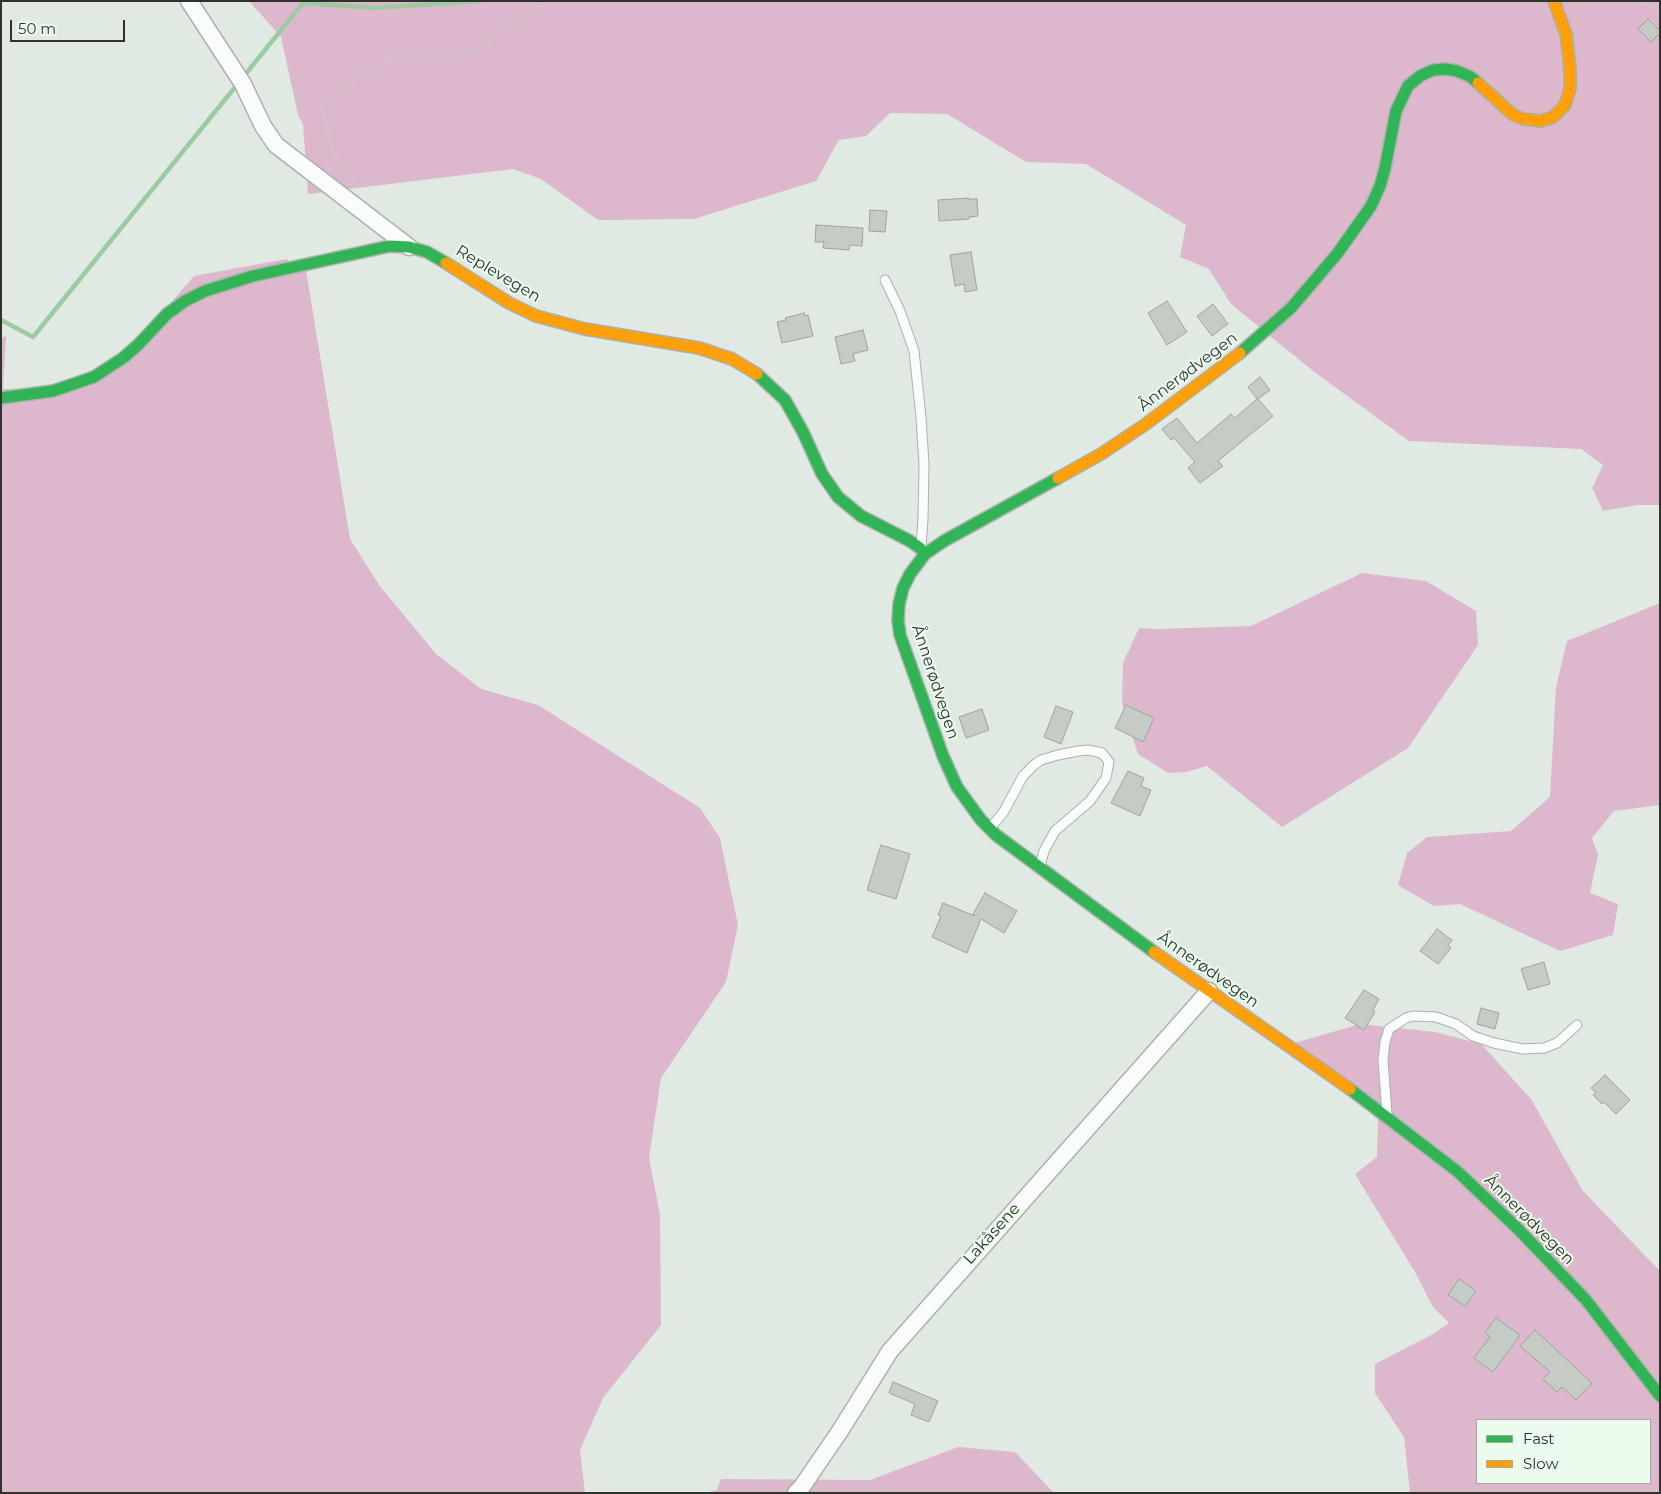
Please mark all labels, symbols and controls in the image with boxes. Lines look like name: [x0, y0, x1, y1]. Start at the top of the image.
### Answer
scale bar: [12, 10, 128, 42]
text: 50 m: [18, 19, 56, 38]
street label: Replevegen: [452, 241, 544, 307]
street label: Ånnerødvegen: [1135, 328, 1241, 416]
street label: Ånnerødvegen: [907, 622, 963, 742]
street label: Ånnerødvegen: [1154, 928, 1262, 1012]
street label: Ånnerødvegen: [1480, 1171, 1578, 1269]
street label: Lakåsene: [960, 1199, 1024, 1269]
legend: [1476, 1419, 1651, 1484]
text: Fast: [1523, 1429, 1554, 1448]
text: Slow: [1523, 1454, 1559, 1473]

